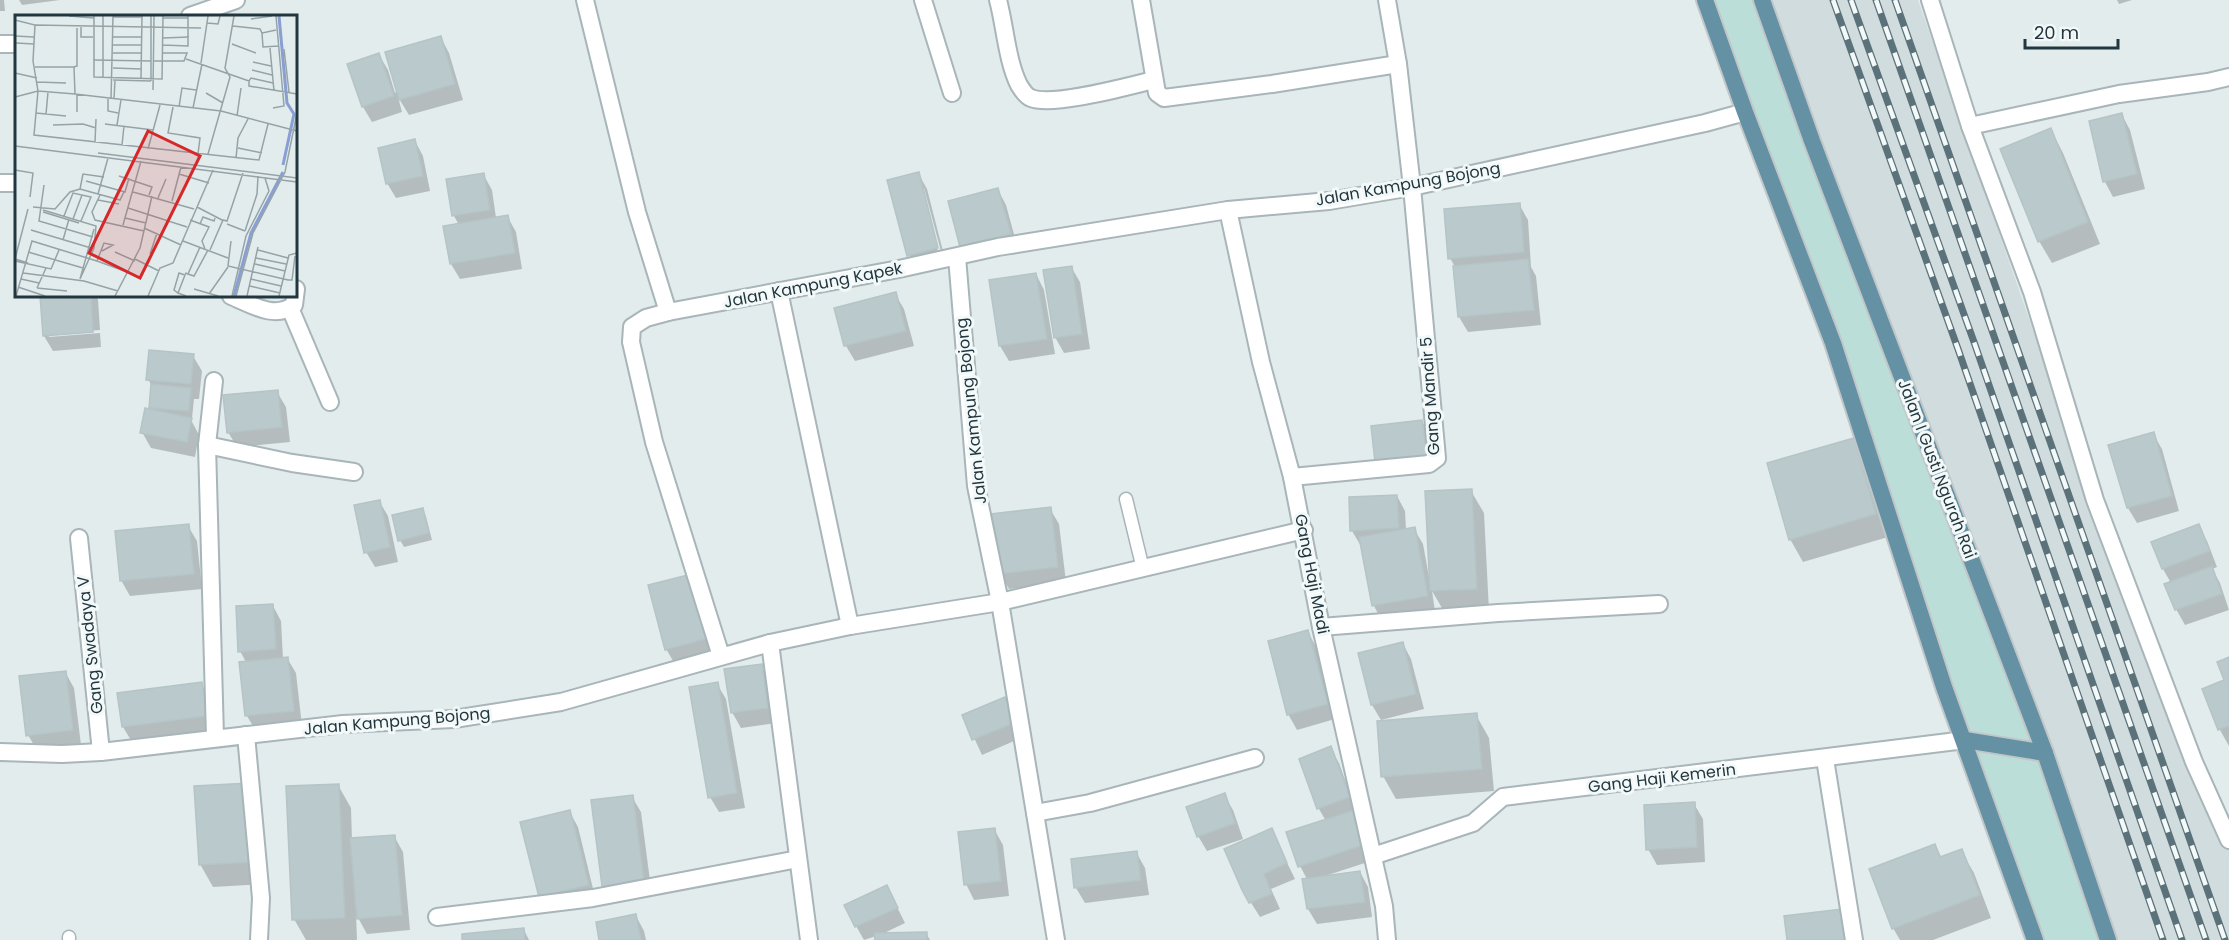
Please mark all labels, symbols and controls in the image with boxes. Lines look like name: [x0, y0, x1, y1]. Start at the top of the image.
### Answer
scale bar: [2025, 12, 2118, 50]
inset map: [15, 15, 297, 297]
text: 20 m: [2034, 20, 2079, 45]
street label: Jalan Kampung Bojong: [1314, 156, 1502, 212]
street label: Jalan Kampung Kapek: [722, 256, 905, 314]
street label: Jalan Kampung Bojong: [950, 317, 992, 505]
street label: Gang Mandir 5: [1414, 336, 1446, 456]
street label: Jalan I Gusti Ngurah Rai: [1892, 376, 1982, 562]
street label: Gang Haji Madi: [1289, 512, 1335, 636]
street label: Gang Swadaya V: [71, 575, 109, 715]
street label: Jalan Kampung Bojong: [303, 701, 491, 741]
street label: Gang Haji Kemerin: [1587, 758, 1737, 798]

